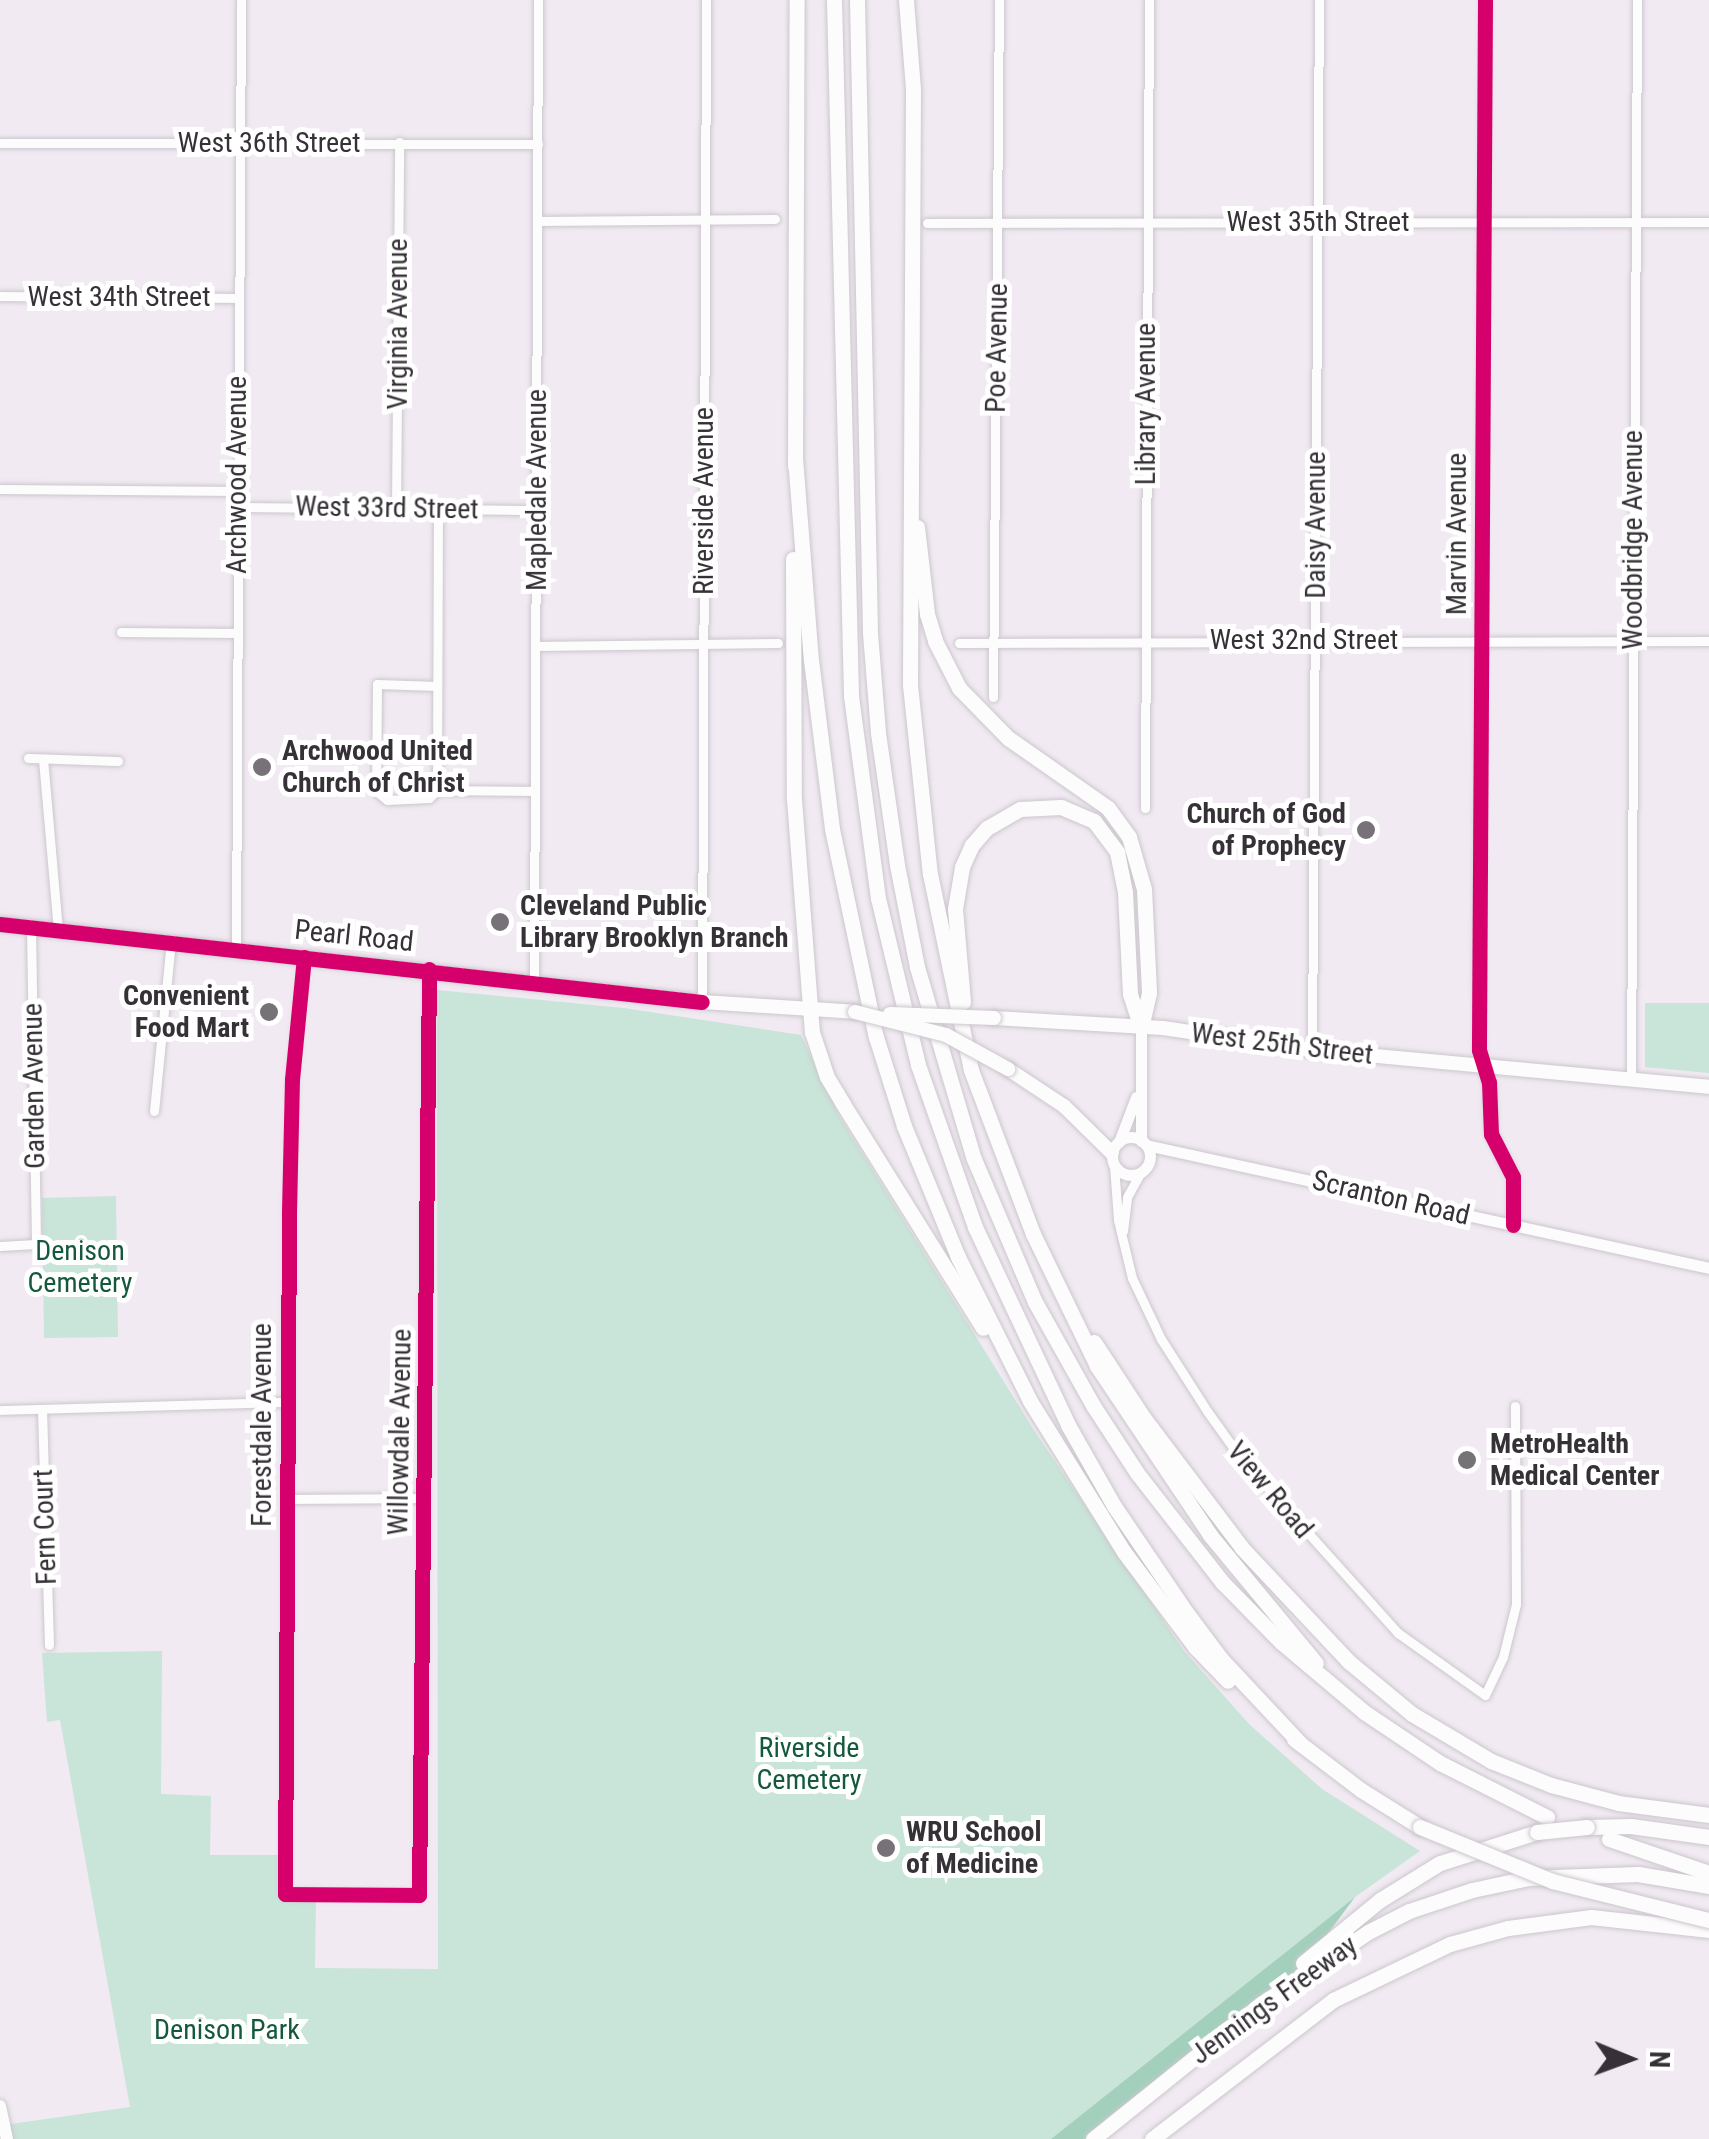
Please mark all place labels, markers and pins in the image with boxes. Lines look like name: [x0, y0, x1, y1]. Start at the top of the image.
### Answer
place label: Archwood United Church of Christ: [282, 734, 473, 800]
marker: Archwood United Church of Christ: [251, 756, 273, 778]
place label: Church of God of Prophecy: [1187, 797, 1346, 863]
marker: Church of God of Prophecy: [1355, 819, 1377, 841]
place label: Cleveland Public Library Brooklyn Branch: [520, 889, 788, 955]
marker: Cleveland Public Library Brooklyn Branch: [489, 911, 511, 933]
place label: Convenient Food Mart: [123, 979, 249, 1045]
marker: Convenient Food Mart: [258, 1001, 280, 1023]
place label: MetroHealth Medical Center: [1490, 1427, 1660, 1493]
marker: MetroHealth Medical Center: [1454, 1447, 1480, 1473]
place label: WRU School of Medicine: [906, 1815, 1042, 1881]
marker: WRU School of Medicine: [875, 1837, 897, 1859]

